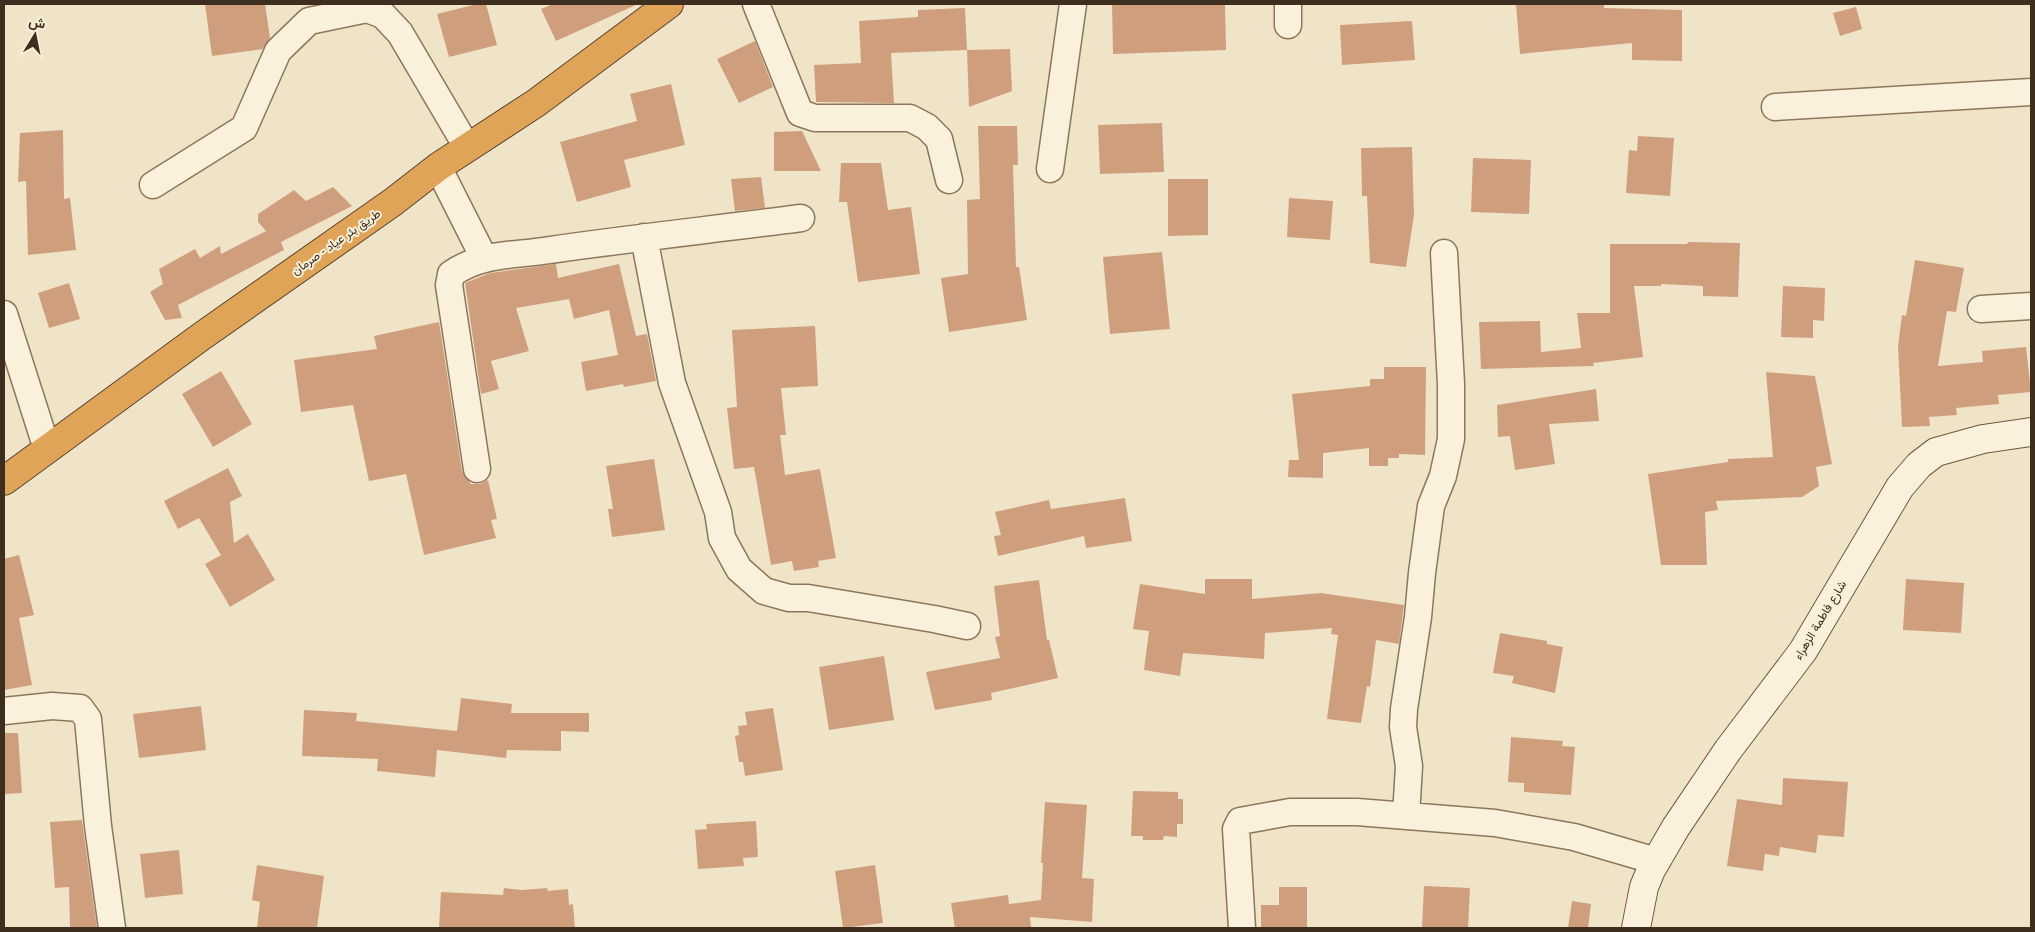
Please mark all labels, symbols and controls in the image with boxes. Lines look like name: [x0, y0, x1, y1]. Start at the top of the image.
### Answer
north arrow: [10, 10, 60, 60]
text: ش: [27, 11, 47, 33]
street label: طريق بئر عياد - صرمان: [288, 204, 384, 279]
street label: شارع فاطمة الزهراء: [1789, 577, 1851, 663]

